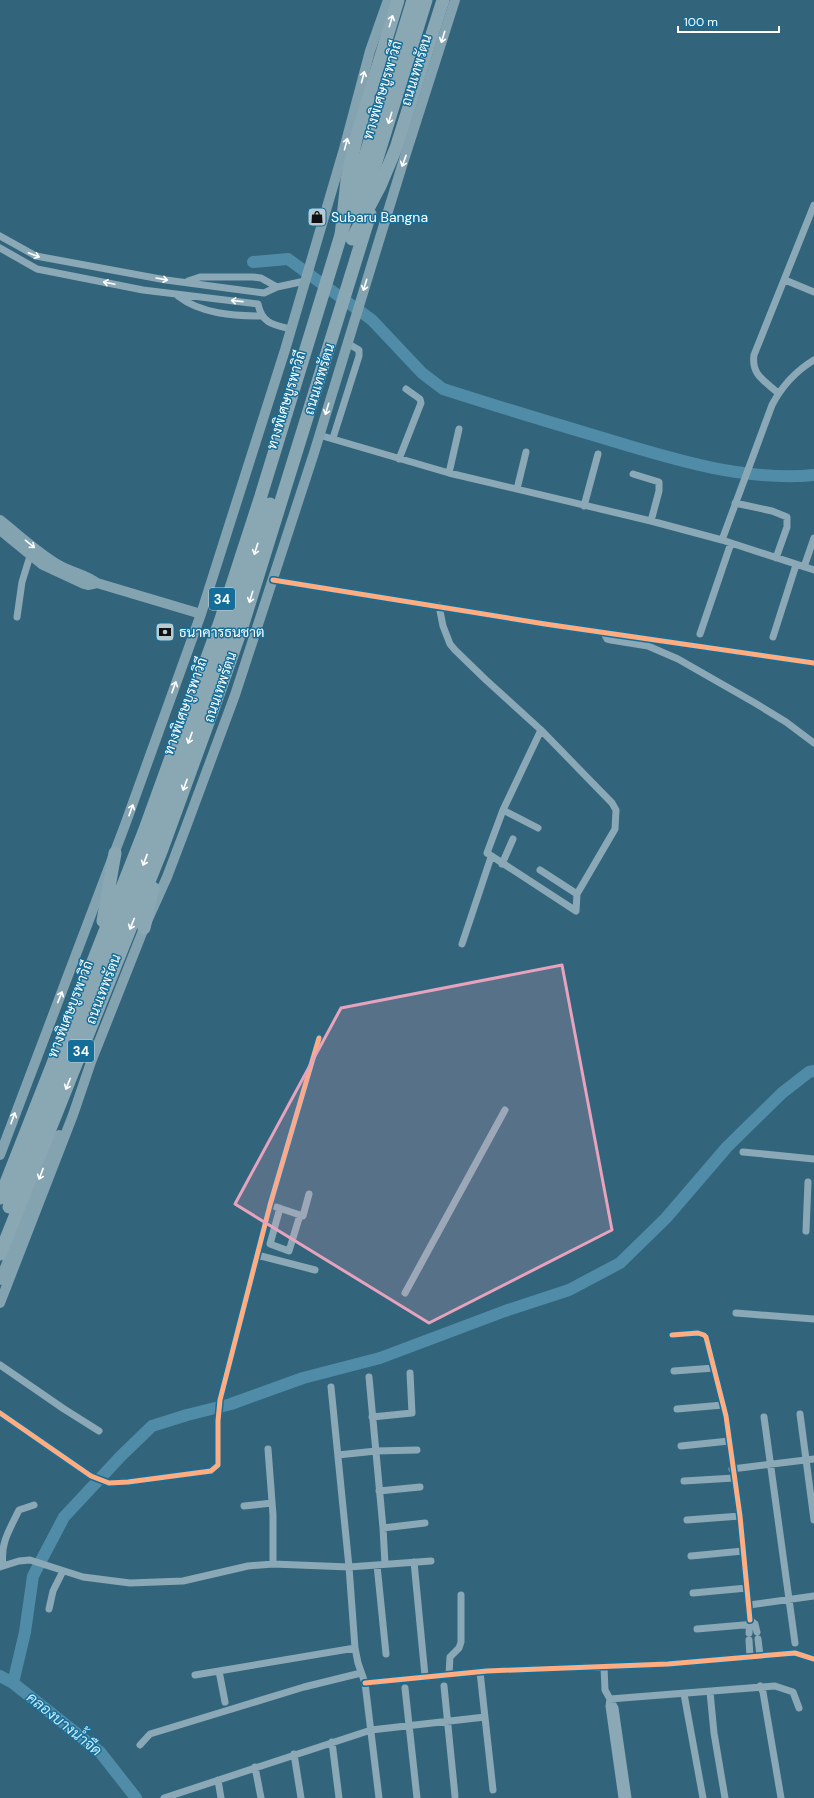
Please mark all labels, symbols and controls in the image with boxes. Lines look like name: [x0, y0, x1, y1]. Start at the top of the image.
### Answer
scale bar: [678, 8, 779, 34]
text: 100 m: [684, 14, 718, 30]
one-way arrow: [388, 15, 395, 28]
one-way arrow: [439, 30, 446, 43]
street label: ถนนเทพรัตน: [397, 32, 435, 108]
street label: ทางพิเศษบูรพาวิถี: [358, 38, 407, 142]
one-way arrow: [360, 71, 367, 84]
one-way arrow: [386, 111, 393, 124]
one-way arrow: [342, 138, 350, 151]
one-way arrow: [399, 155, 407, 167]
shop icon: Subaru Bangna: [306, 206, 328, 228]
place label: Subaru Bangna: [331, 208, 428, 226]
one-way arrow: [28, 251, 40, 259]
one-way arrow: [155, 275, 168, 283]
one-way arrow: [361, 278, 368, 291]
one-way arrow: [103, 279, 116, 287]
one-way arrow: [231, 297, 244, 305]
street label: ถนนเทพรัตน: [300, 341, 338, 417]
street label: ทางพิเศษบูรพาวิถี: [262, 348, 311, 452]
one-way arrow: [323, 403, 330, 416]
one-way arrow: [25, 540, 36, 549]
one-way arrow: [251, 543, 259, 555]
road number: 34: [209, 588, 235, 610]
one-way arrow: [247, 591, 254, 604]
bank icon: ธนาคารธนชาต: [154, 621, 176, 643]
place label: ธนาคารธนชาต: [179, 623, 265, 641]
street label: ถนนเทพรัตน: [199, 649, 241, 725]
street label: ทางพิเศษบูรพาวิถี: [159, 655, 212, 758]
one-way arrow: [171, 682, 179, 694]
one-way arrow: [186, 732, 194, 744]
one-way arrow: [180, 779, 188, 791]
one-way arrow: [127, 804, 135, 816]
one-way arrow: [141, 854, 149, 866]
one-way arrow: [127, 918, 135, 930]
street label: ถนนเทพรัตน: [81, 951, 125, 1027]
street label: ทางพิเศษบูรพาวิถี: [43, 958, 98, 1061]
one-way arrow: [56, 991, 64, 1003]
road number: 34: [68, 1040, 94, 1062]
one-way arrow: [63, 1077, 71, 1089]
one-way arrow: [10, 1113, 18, 1125]
one-way arrow: [37, 1168, 45, 1180]
water label: คลองบางน้ำจืด: [22, 1685, 108, 1761]

